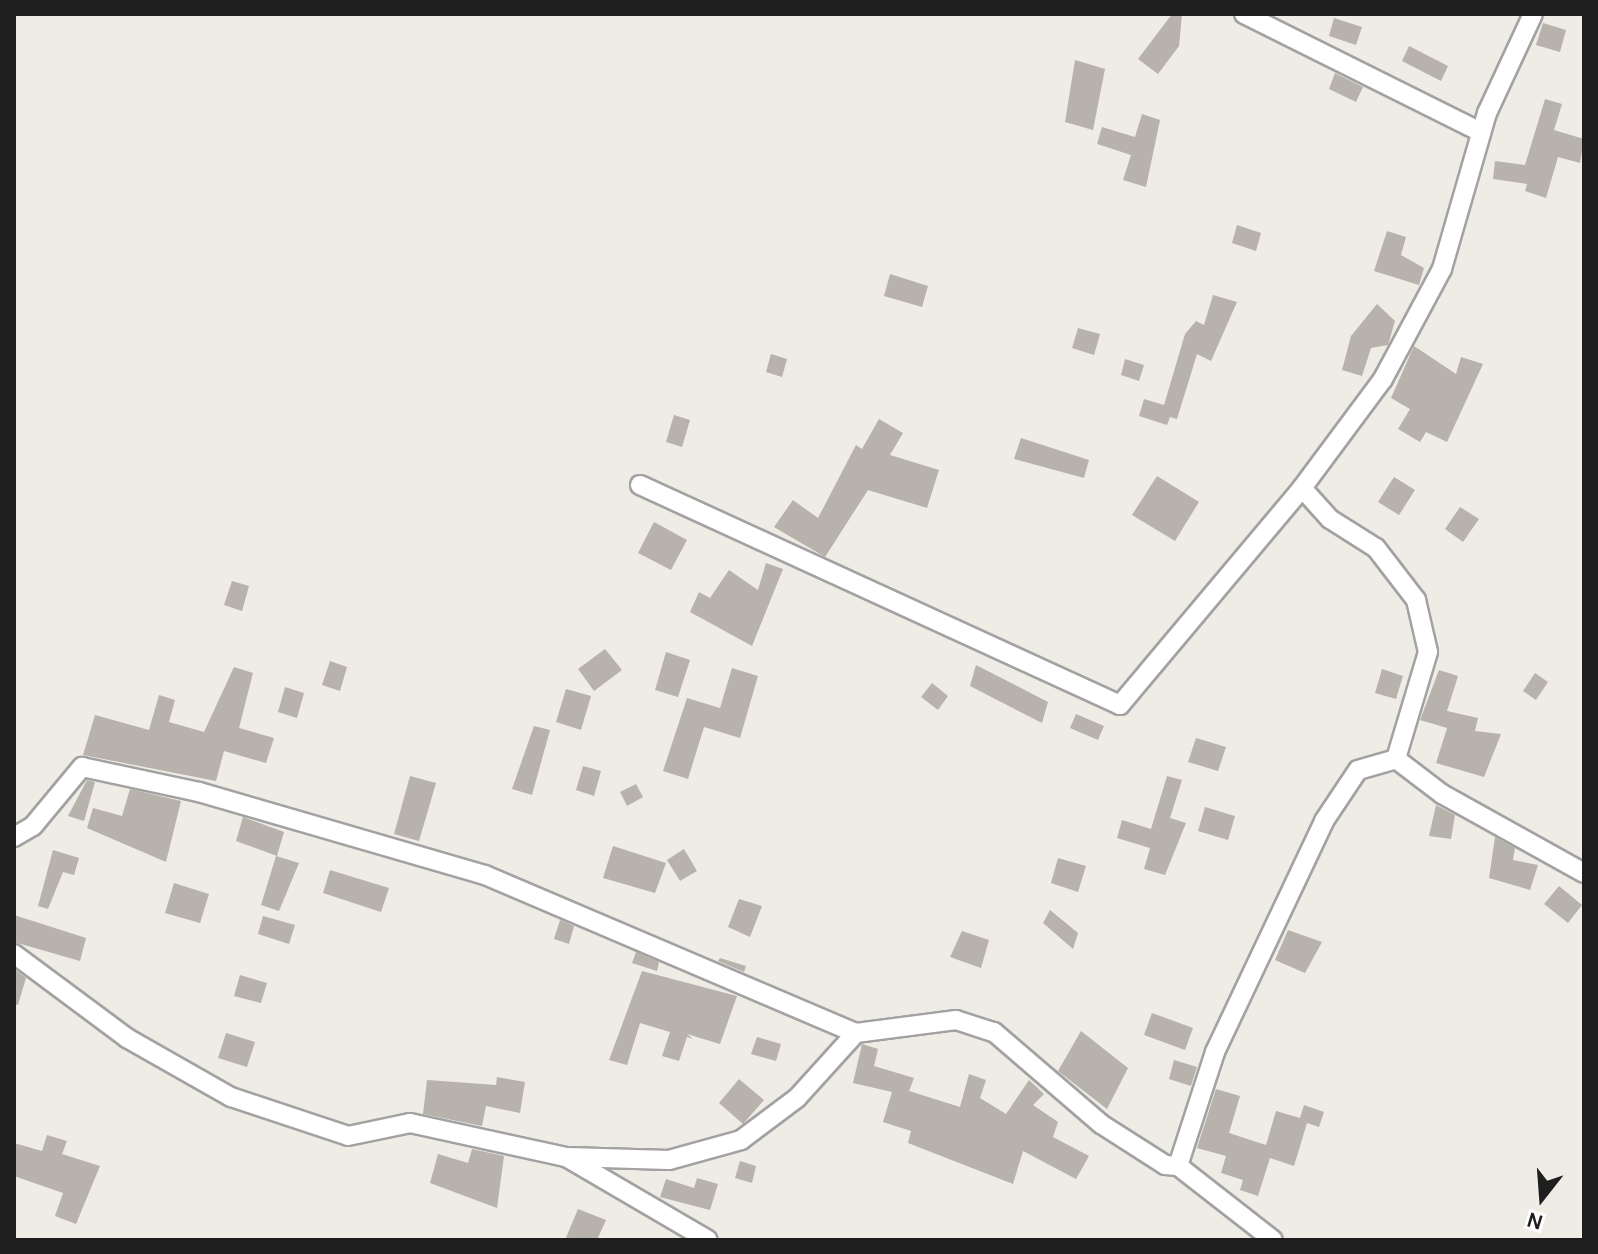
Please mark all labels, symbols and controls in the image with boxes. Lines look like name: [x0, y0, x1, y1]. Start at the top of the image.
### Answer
north arrow: [1502, 1158, 1582, 1238]
text: N: [1524, 1206, 1546, 1236]

